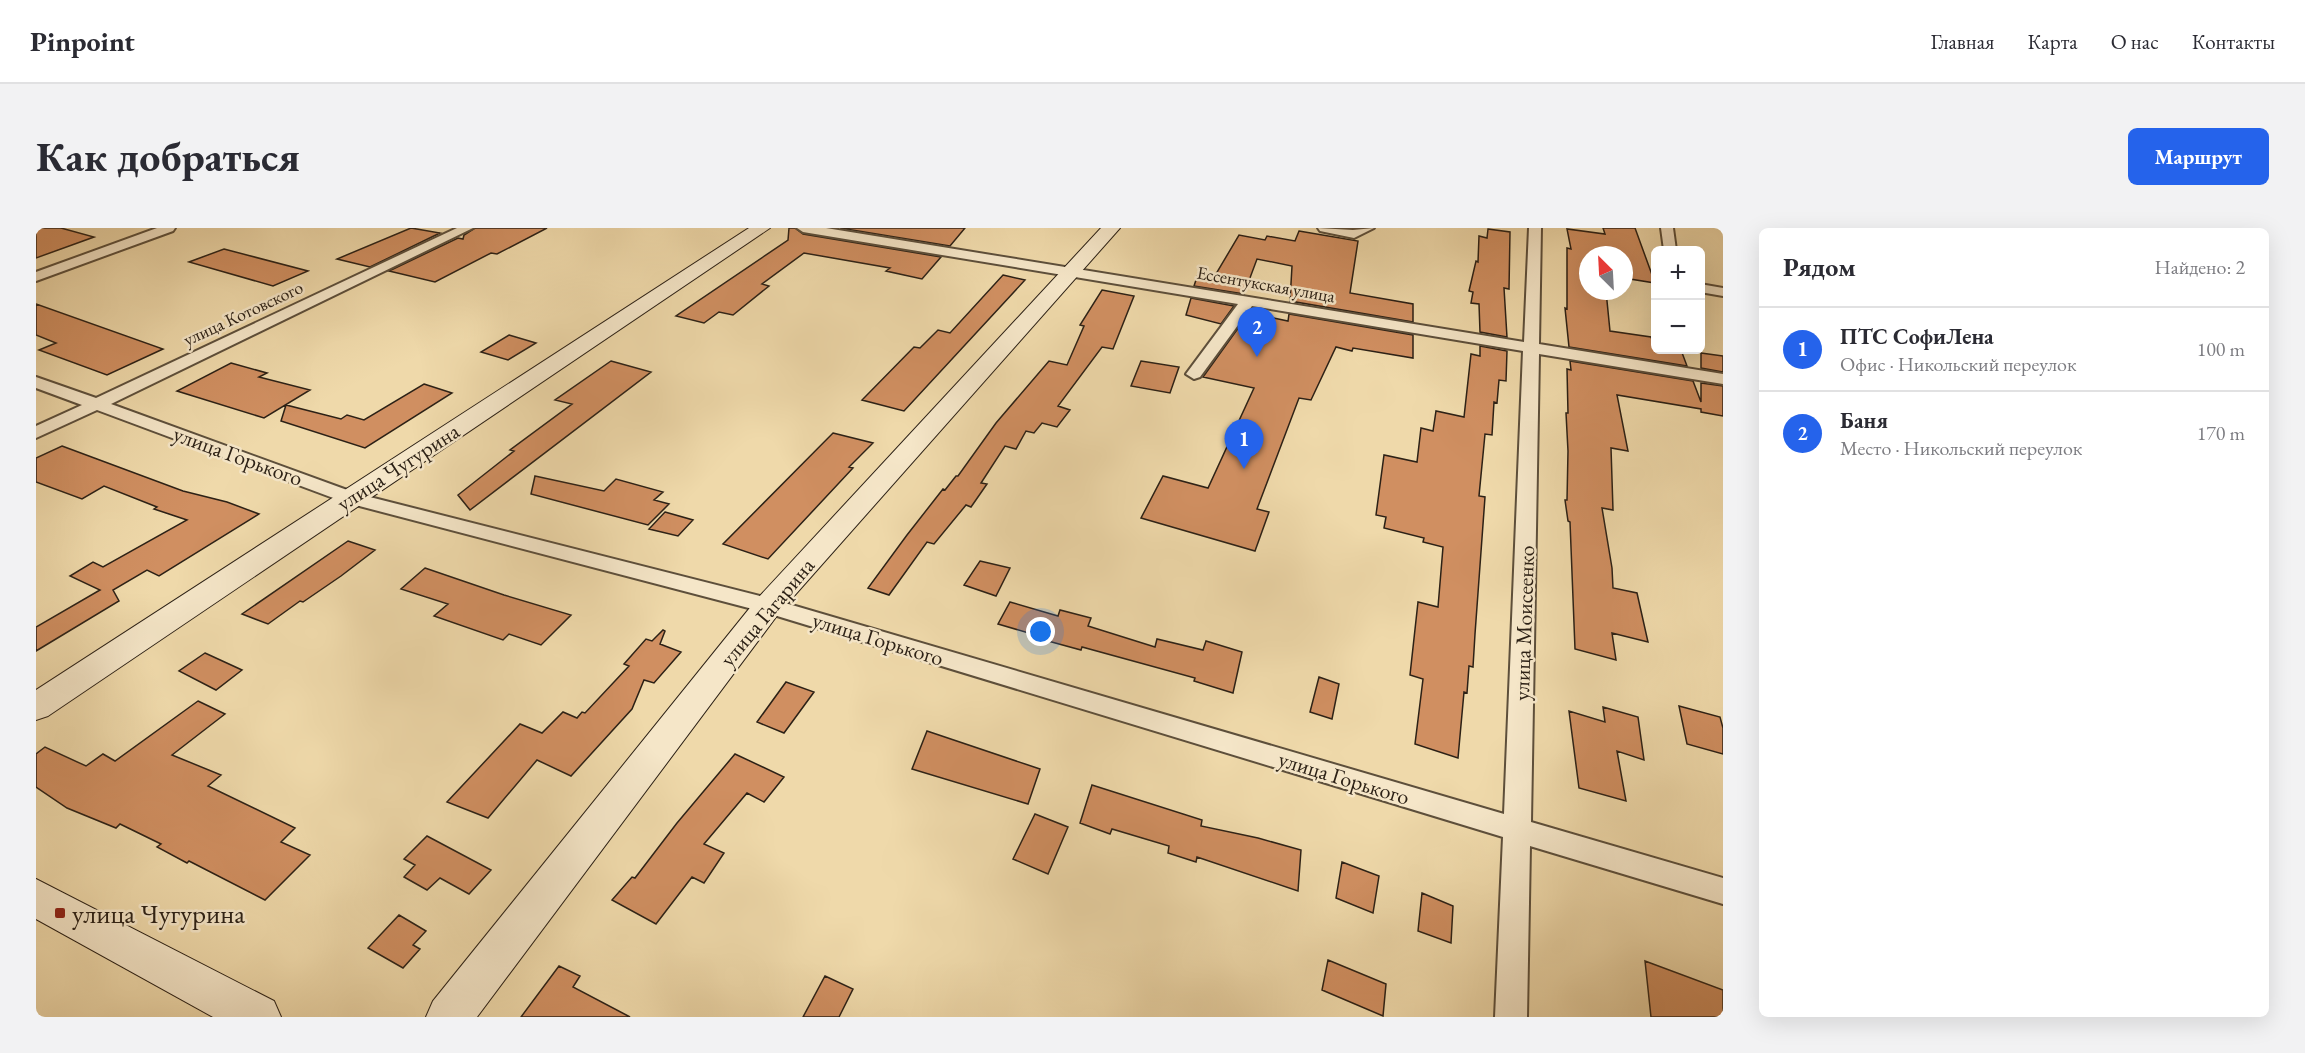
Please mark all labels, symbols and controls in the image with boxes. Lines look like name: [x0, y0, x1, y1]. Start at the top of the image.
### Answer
text: Pinpoint: [30, 23, 135, 59]
text: Главная: [1930, 28, 1994, 55]
text: Карта: [2027, 28, 2078, 55]
text: О нас: [2111, 28, 2159, 55]
text: Контакты: [2192, 28, 2275, 55]
button: Маршрут: [2128, 128, 2269, 185]
text: Как добраться: [36, 129, 300, 184]
north arrow: [1579, 246, 1633, 300]
map controls: [1651, 246, 1705, 354]
button: +: [1651, 246, 1705, 300]
text: Рядом: [1783, 250, 1856, 284]
text: Найдено: 2: [2154, 254, 2245, 280]
street label: Ессентукская улица: [1195, 261, 1338, 308]
street label: улица Котовского: [179, 275, 307, 351]
button: −: [1651, 300, 1705, 354]
pin: 2: [1238, 308, 1276, 357]
text: ПТС СофиЛена: [1840, 322, 1994, 351]
text: 1: [1797, 336, 1808, 362]
text: 100 m: [2197, 336, 2245, 362]
text: Офис · Никольский переулок: [1840, 351, 2077, 377]
text: Баня: [1840, 406, 1888, 435]
street label: улица Чугурина: [331, 416, 465, 518]
street label: улица Горького: [169, 419, 307, 493]
pin: 1: [1224, 420, 1264, 469]
text: 2: [1797, 420, 1808, 446]
text: 170 m: [2197, 420, 2245, 446]
text: Место · Никольский переулок: [1840, 435, 2082, 461]
street label: улица Моисеенко: [1507, 545, 1541, 701]
street label: улица Гагарина: [713, 551, 821, 672]
street label: улица Горького: [809, 605, 947, 673]
your location: [1026, 617, 1055, 646]
street label: улица Горького: [1275, 744, 1413, 812]
place label: улица Чугурина: [72, 896, 245, 931]
marker: улица Чугурина: [53, 906, 67, 920]

